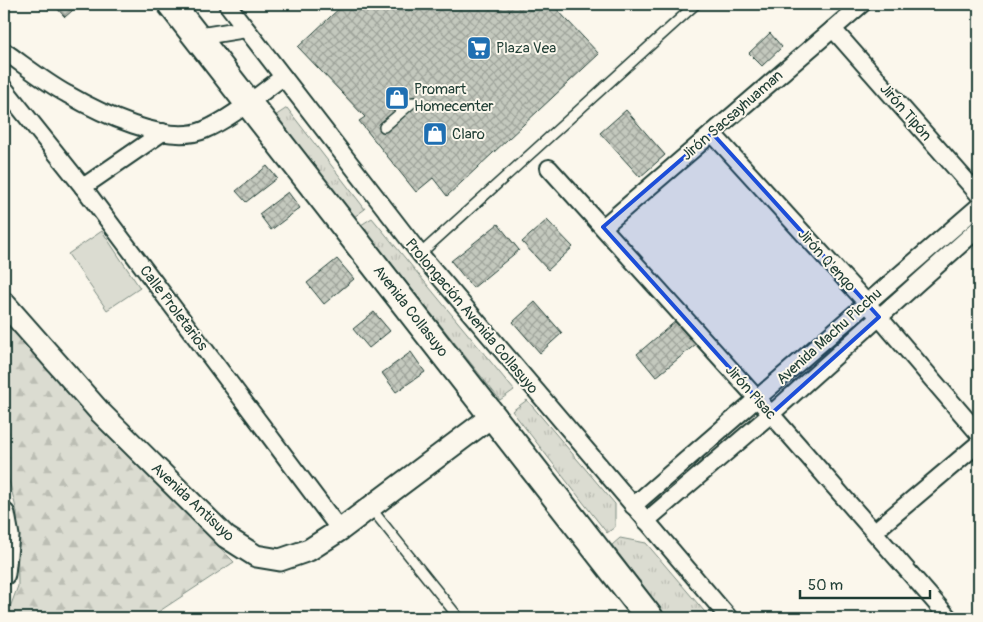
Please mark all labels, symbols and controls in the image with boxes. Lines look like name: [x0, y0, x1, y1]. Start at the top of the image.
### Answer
supermarket icon: Plaza Vea: [466, 35, 492, 61]
place label: Plaza Vea: [496, 39, 556, 58]
street label: Jirón Sacsayhuaman: [678, 66, 787, 165]
place label: Promart Homecenter: [414, 80, 494, 116]
street label: Jirón Tipón: [876, 80, 936, 145]
shop icon: Promart Homecenter: [384, 85, 410, 111]
shop icon: Claro: [422, 121, 448, 147]
place label: Claro: [452, 125, 485, 144]
street label: Jirón Q'enqo: [793, 225, 860, 296]
street label: Prolongación Avenida Collasuyo: [401, 235, 542, 398]
street label: Calle Proletarios: [135, 262, 212, 355]
street label: Avenida Collasuyo: [369, 262, 452, 361]
street label: Avenida Machu Picchu: [773, 284, 886, 389]
street label: Jirón Pisac: [721, 361, 780, 424]
street label: Avenida Antisuyo: [147, 459, 238, 546]
scale bar: [800, 567, 930, 599]
text: 50 m: [808, 576, 843, 595]

